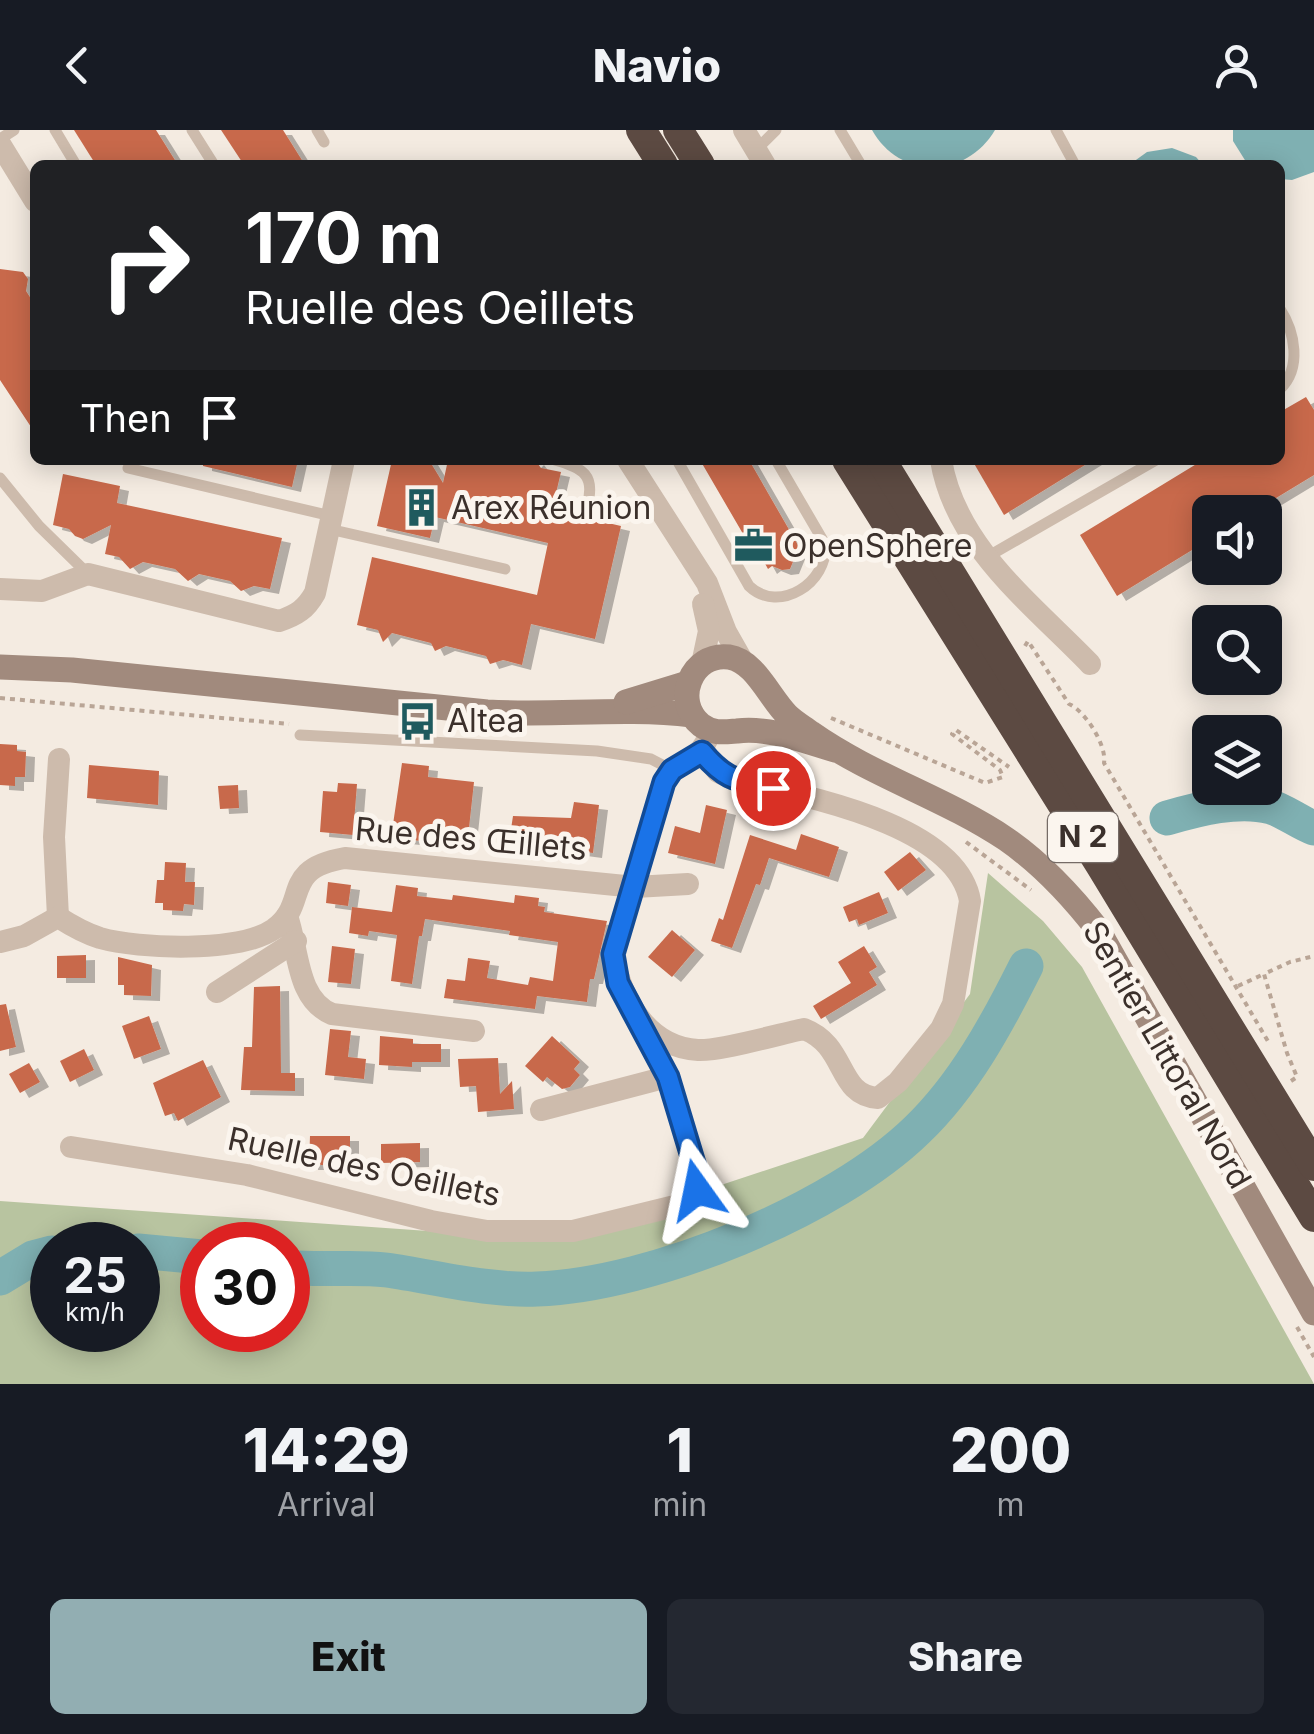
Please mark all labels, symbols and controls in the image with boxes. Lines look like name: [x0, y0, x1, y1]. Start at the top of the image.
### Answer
icon: back: [50, 38, 105, 93]
text: Navio: [593, 38, 721, 93]
icon: person: [1209, 38, 1264, 93]
text: 170 m: [245, 195, 442, 280]
icon: right: [80, 200, 210, 330]
text: Ruelle des Oeillets: [245, 280, 635, 335]
icon: arrive: [192, 390, 247, 445]
text: Then: [80, 395, 172, 441]
building icon: Arex Réunion: [400, 487, 442, 529]
place label: Arex Réunion: [451, 488, 651, 527]
map controls: [1192, 495, 1282, 805]
button: sound: [1192, 495, 1282, 585]
office icon: OpenSphere: [732, 525, 774, 567]
place label: OpenSphere: [783, 526, 973, 565]
button: search: [1192, 605, 1282, 695]
bus stop icon: Altea: [396, 700, 438, 742]
place label: Altea: [447, 701, 524, 740]
button: layers: [1192, 715, 1282, 805]
pin: [731, 746, 816, 831]
icon: arrive: [746, 761, 801, 816]
street label: Rue des Œillets: [354, 809, 589, 868]
road number: N 2: [1048, 812, 1118, 862]
street label: Sentier Littoral Nord: [1075, 914, 1260, 1195]
street label: Ruelle des Oeillets: [224, 1119, 504, 1214]
position arrow: [645, 1138, 749, 1242]
speed limit sign: 30: [180, 1222, 310, 1352]
text: 25: [63, 1245, 127, 1305]
text: km/h: [65, 1297, 125, 1327]
text: 14:29: [243, 1414, 410, 1486]
text: 1: [667, 1414, 693, 1486]
text: 200: [950, 1414, 1071, 1486]
text: Arrival: [277, 1485, 375, 1524]
text: min: [652, 1485, 707, 1524]
text: m: [997, 1485, 1025, 1524]
button: Exit: [50, 1599, 647, 1714]
button: Share: [667, 1599, 1264, 1714]

